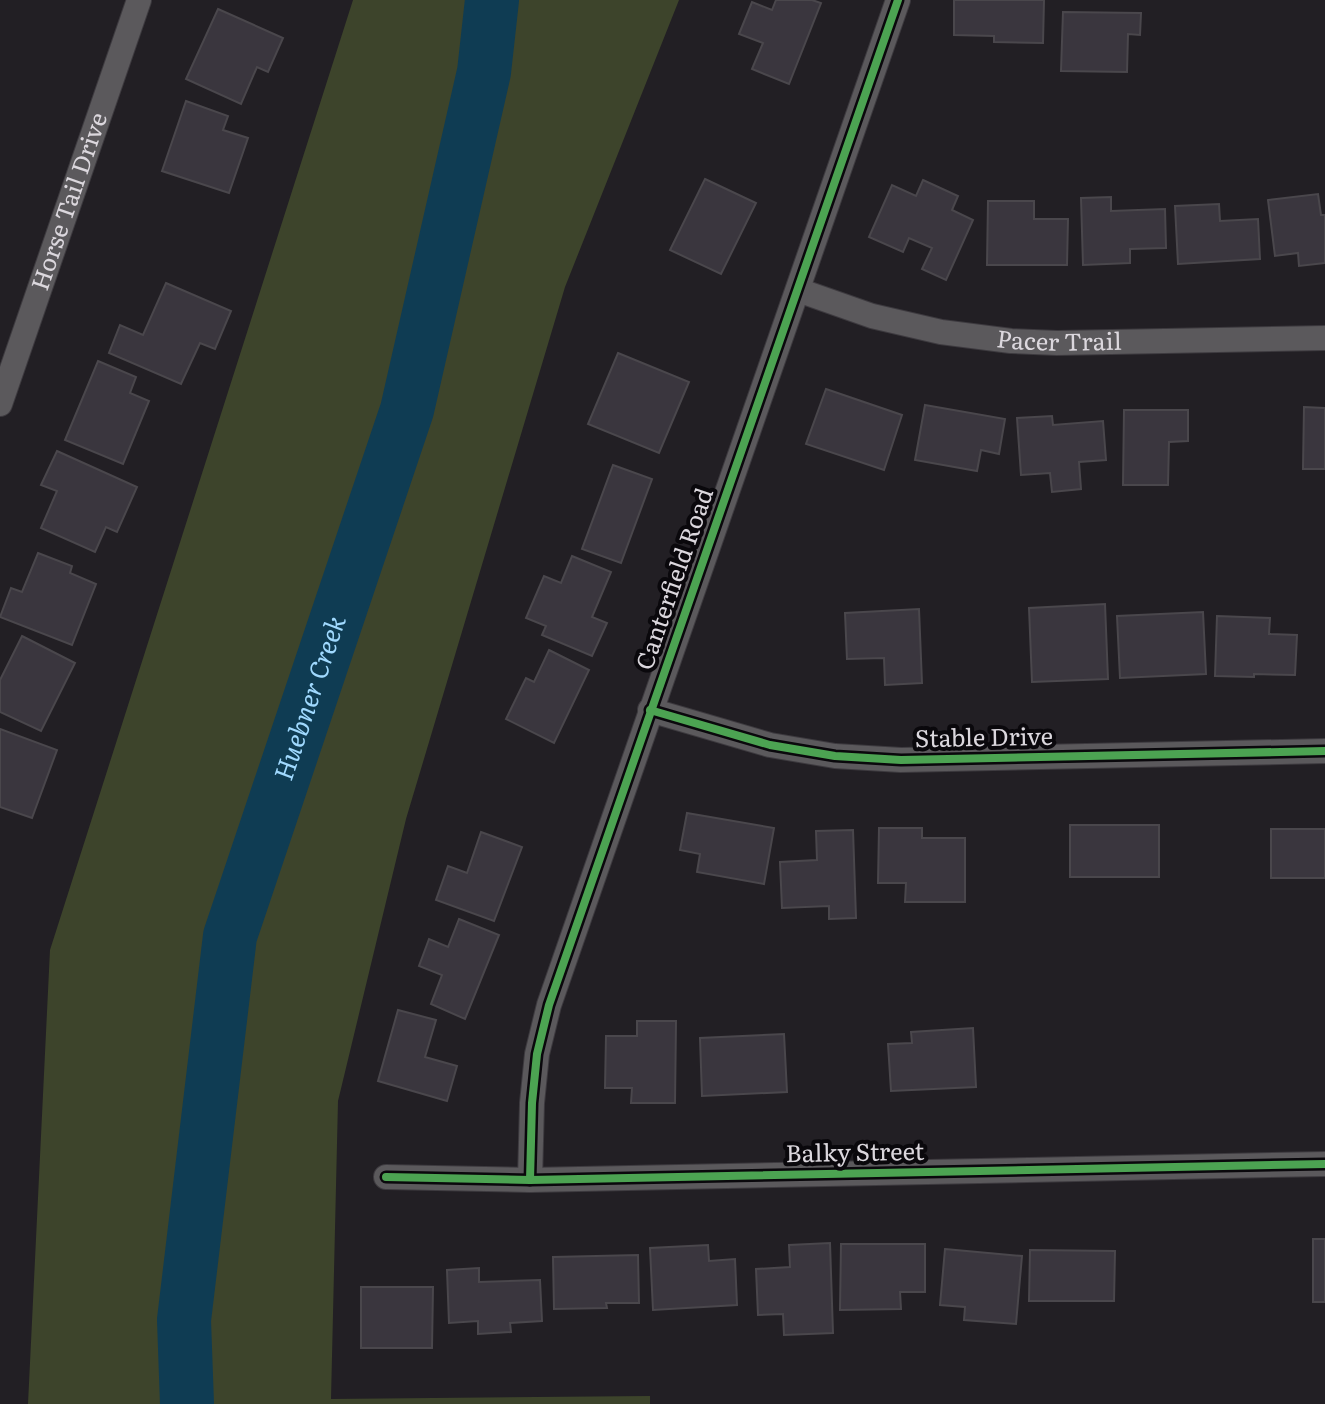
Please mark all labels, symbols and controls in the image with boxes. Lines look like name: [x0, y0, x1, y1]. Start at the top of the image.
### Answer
street label: Horse Tail Drive: [20, 107, 114, 295]
street label: Pacer Trail: [995, 319, 1122, 358]
street label: Canterfield Road: [625, 482, 720, 674]
water label: Huebner Creek: [262, 609, 354, 785]
street label: Stable Drive: [915, 717, 1053, 754]
street label: Balky Street: [785, 1132, 925, 1169]

